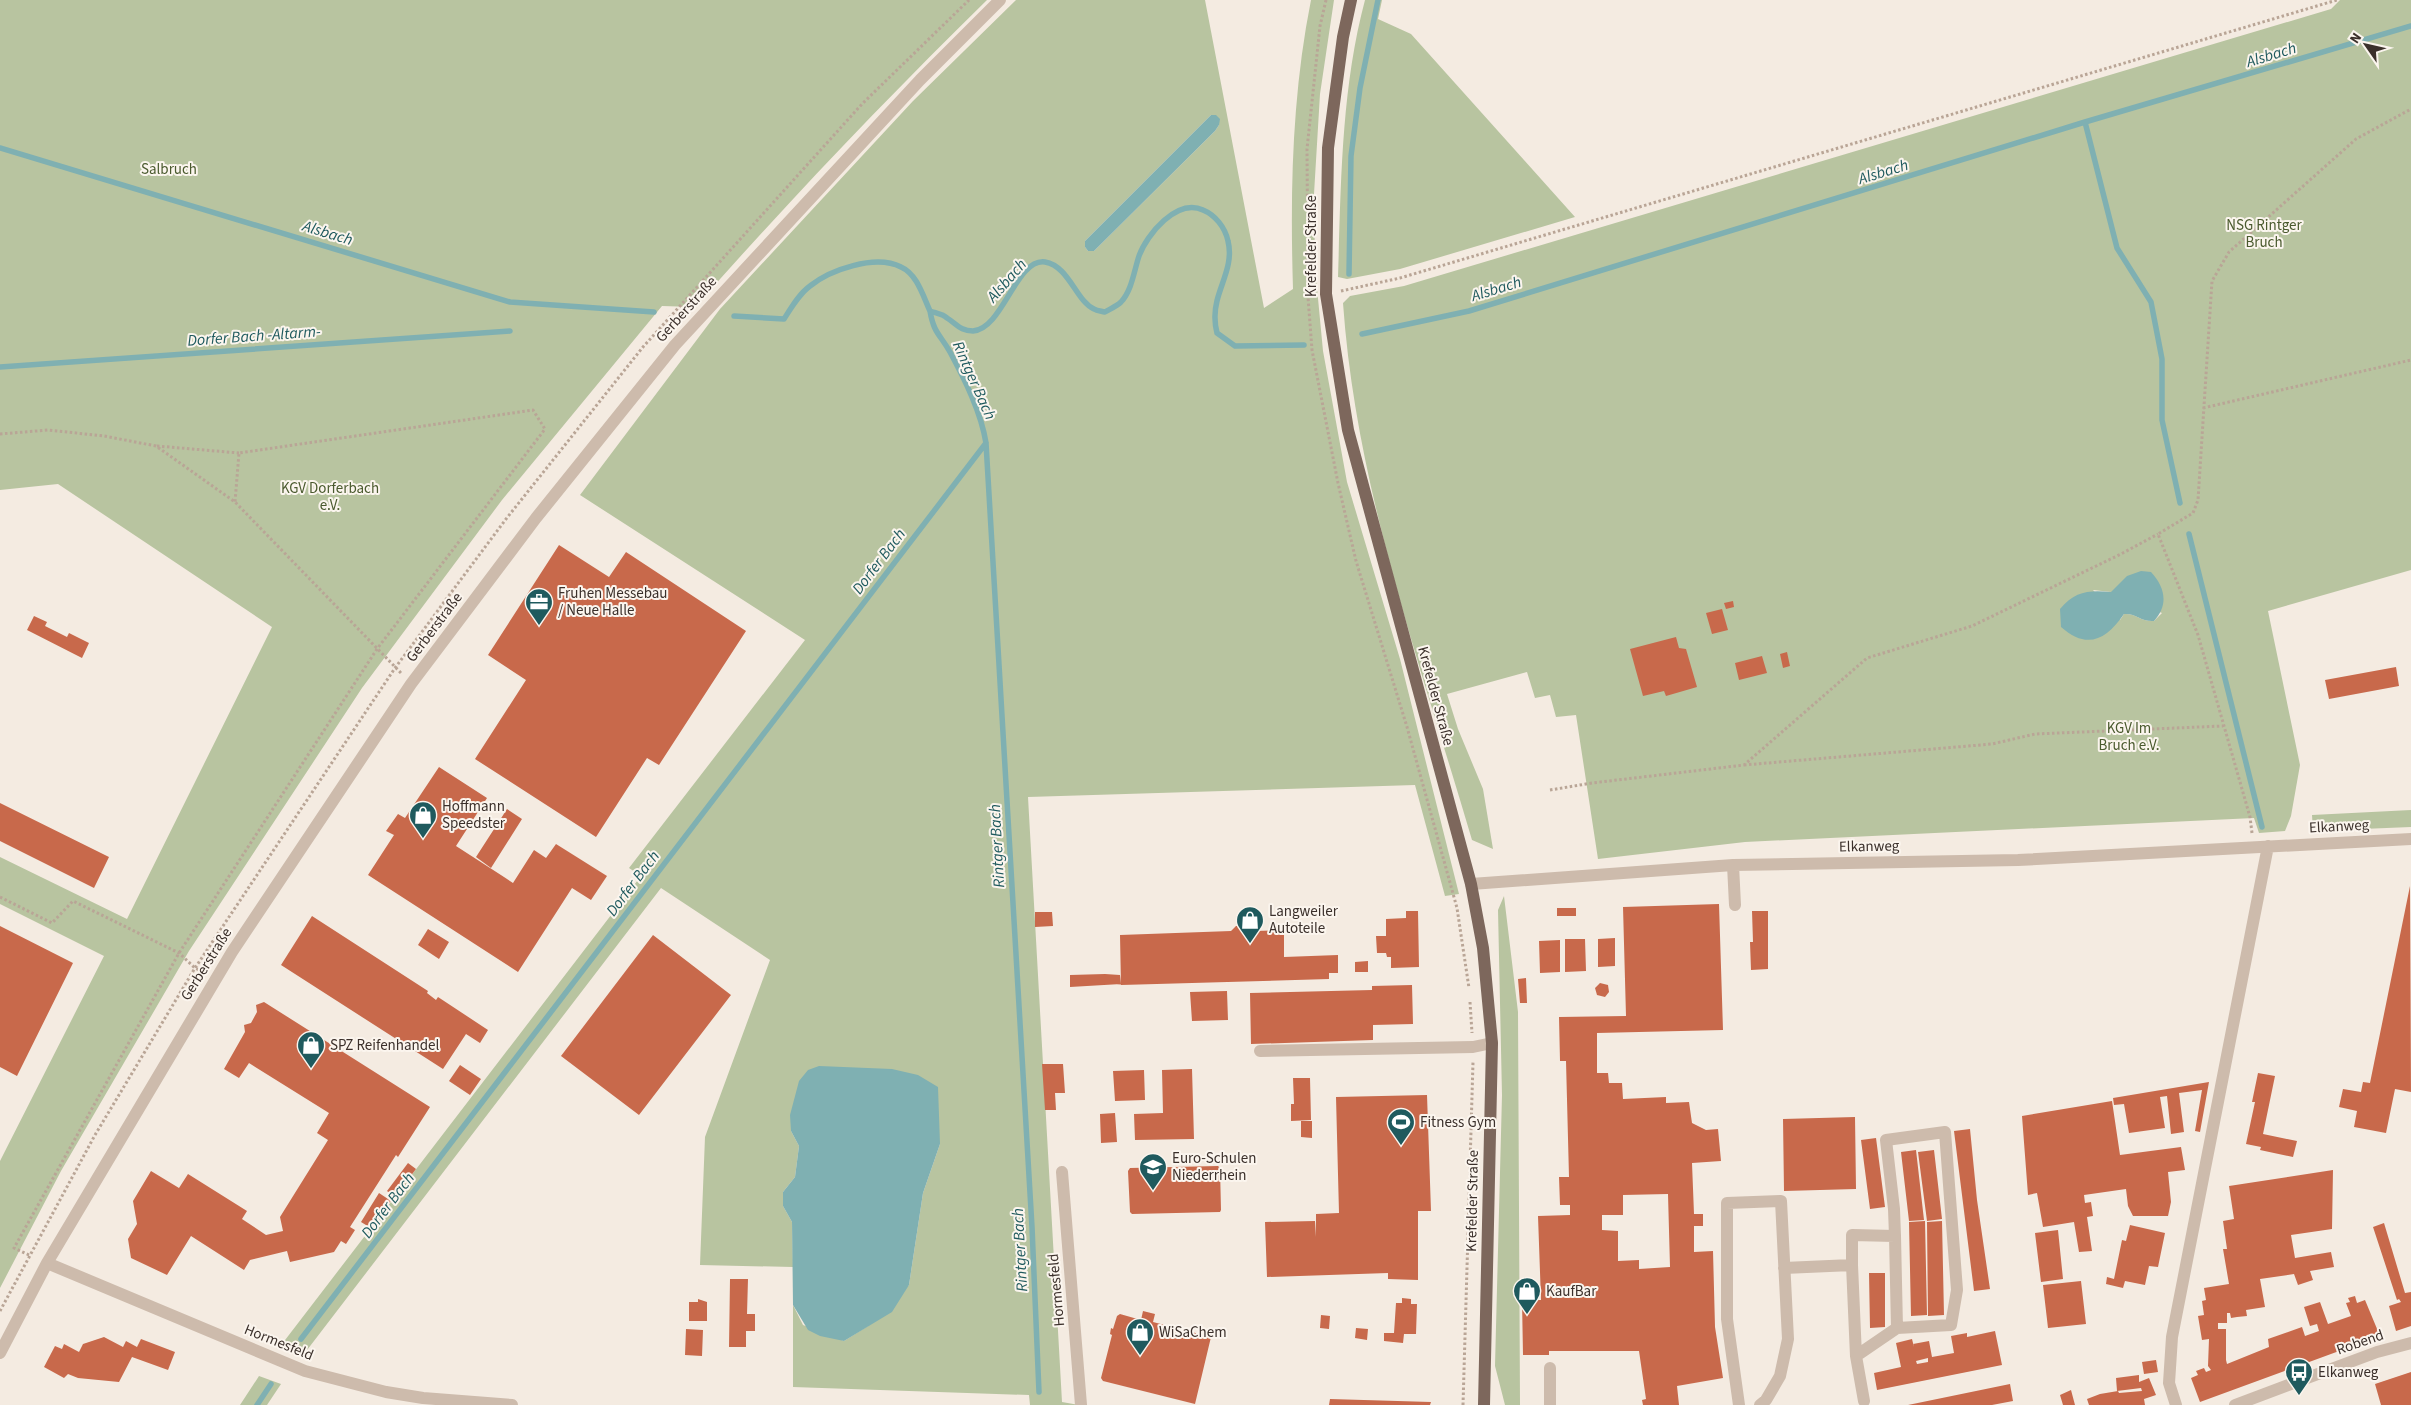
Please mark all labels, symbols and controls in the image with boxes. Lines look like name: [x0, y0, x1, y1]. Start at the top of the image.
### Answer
north arrow: [2341, 20, 2391, 70]
text: N: [2345, 29, 2367, 48]
water label: Alsbach: [2243, 37, 2299, 73]
water label: Alsbach: [1855, 154, 1911, 190]
park label: Salbruch: [141, 159, 197, 180]
street label: Krefelder Straße: [1301, 195, 1322, 297]
water label: Alsbach: [299, 215, 355, 251]
park label: NSG Rintger Bruch: [2226, 215, 2302, 253]
water label: Alsbach: [981, 254, 1032, 308]
water label: Alsbach: [1468, 271, 1524, 307]
street label: Gerberstraße: [651, 272, 722, 347]
water label: Dorfer Bach -Altarm-: [187, 320, 322, 352]
water label: Rintger Bach: [947, 338, 1001, 423]
park label: KGV Dorferbach e.V.: [281, 478, 379, 516]
water label: Dorfer Bach: [847, 524, 911, 599]
place label: Fruhen Messebau / Neue Halle: [558, 583, 667, 621]
office icon: Fruhen Messebau / Neue Halle: [524, 587, 554, 626]
street label: Gerberstraße: [401, 588, 468, 667]
street label: Krefelder Straße: [1412, 644, 1459, 748]
park label: KGV Im Bruch e.V.: [2099, 718, 2159, 756]
place label: Hoffmann Speedster: [442, 796, 506, 834]
shop icon: Hoffmann Speedster: [408, 800, 438, 839]
water label: Rintger Bach: [984, 803, 1010, 888]
street label: Elkanweg: [2308, 814, 2370, 839]
street label: Elkanweg: [1839, 835, 1900, 858]
water label: Dorfer Bach: [601, 846, 665, 921]
place label: Langweiler Autoteile: [1269, 901, 1339, 939]
shop icon: Langweiler Autoteile: [1235, 905, 1265, 944]
street label: Gerberstraße: [176, 924, 237, 1005]
shop icon: SPZ Reifenhandel: [296, 1030, 326, 1069]
place label: SPZ Reifenhandel: [330, 1035, 439, 1056]
sports icon: Fitness Gym: [1386, 1107, 1416, 1146]
place label: Fitness Gym: [1420, 1112, 1496, 1133]
place label: Euro-Schulen Niederrhein: [1172, 1148, 1256, 1186]
street label: Krefelder Straße: [1461, 1150, 1484, 1252]
school or university icon: Euro-Schulen Niederrhein: [1138, 1152, 1168, 1191]
water label: Dorfer Bach: [356, 1168, 420, 1243]
water label: Rintger Bach: [1007, 1207, 1033, 1292]
street label: Hormesfeld: [1043, 1253, 1070, 1327]
shop icon: KaufBar: [1512, 1276, 1542, 1315]
place label: KaufBar: [1546, 1281, 1597, 1302]
shop icon: WiSaChem: [1125, 1317, 1155, 1356]
street label: Hormesfeld: [241, 1319, 317, 1366]
place label: WiSaChem: [1159, 1322, 1227, 1343]
street label: Robend: [2334, 1325, 2387, 1360]
bus stop icon: Elkanweg: [2284, 1357, 2314, 1396]
place label: Elkanweg: [2318, 1362, 2379, 1383]

